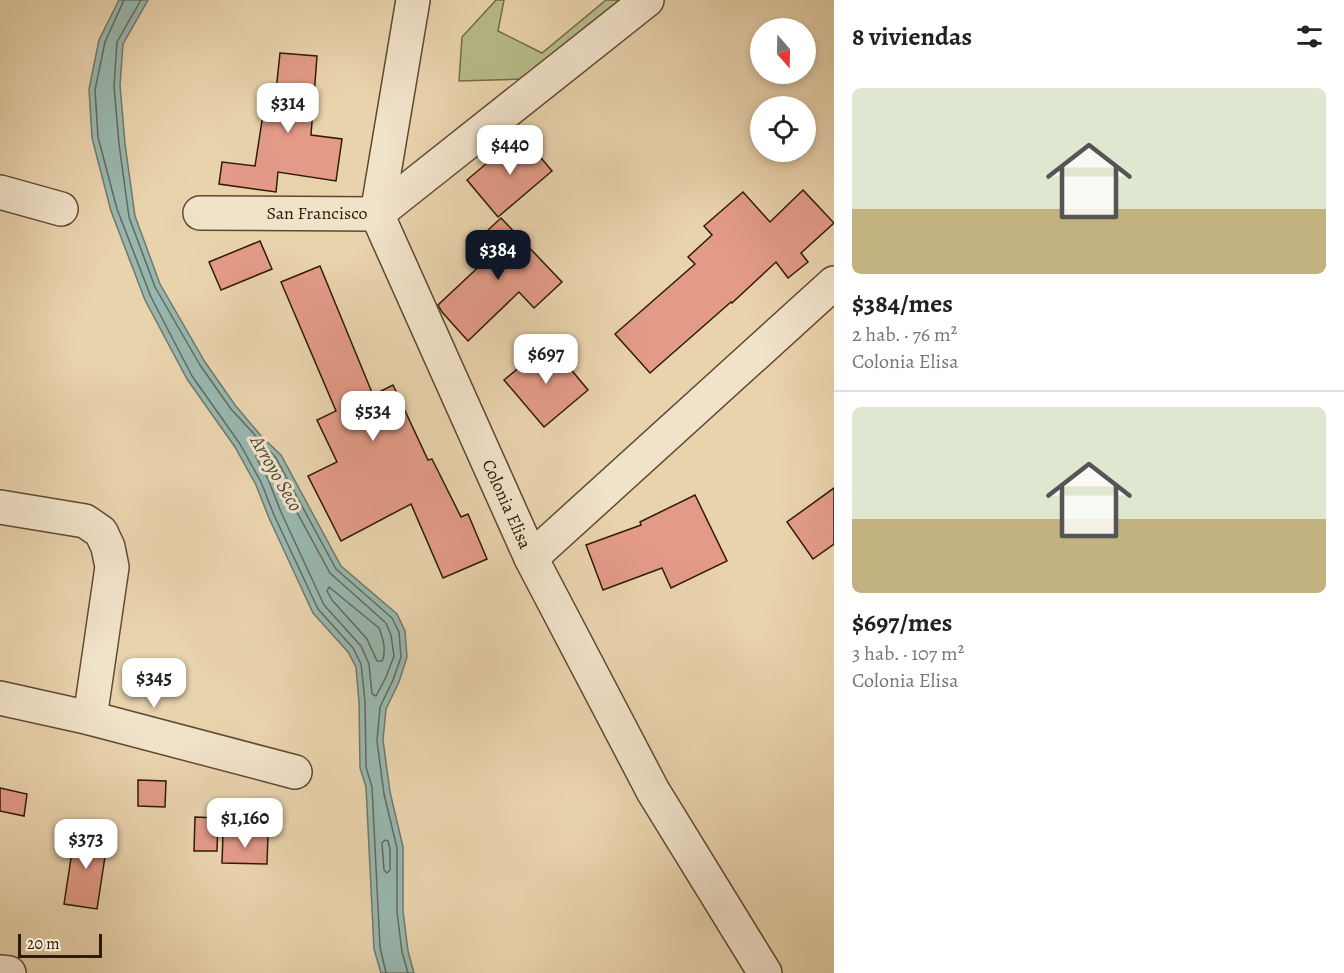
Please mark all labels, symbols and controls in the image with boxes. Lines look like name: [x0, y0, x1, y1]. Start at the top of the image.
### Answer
north arrow: [750, 18, 816, 84]
map controls: [750, 18, 816, 162]
text: 8 viviendas: [852, 19, 972, 54]
icon: filters: [1293, 20, 1326, 53]
pin: $314: [252, 83, 324, 134]
text: $314: [271, 89, 305, 116]
button: locate: [750, 96, 816, 162]
pin: $440: [474, 125, 546, 176]
icon: home: [1035, 127, 1143, 235]
text: $440: [491, 131, 529, 158]
street label: San Francisco: [266, 201, 368, 225]
pin: $384: [462, 230, 534, 281]
text: $384: [480, 236, 516, 263]
text: $384/mes: [852, 286, 953, 321]
text: 2 hab. · 76 m²: [852, 321, 957, 348]
pin: $697: [510, 334, 582, 385]
text: $697: [528, 340, 564, 367]
text: Colonia Elisa: [852, 348, 959, 375]
pin: $534: [337, 391, 409, 442]
text: $534: [355, 397, 391, 424]
water label: Arroyo Seco: [243, 429, 309, 516]
icon: home: [1035, 446, 1143, 554]
street label: Colonia Elisa: [477, 455, 538, 553]
text: $697/mes: [852, 605, 952, 640]
text: 3 hab. · 107 m²: [852, 640, 964, 667]
pin: $345: [118, 658, 190, 709]
text: $345: [136, 664, 172, 691]
text: Colonia Elisa: [852, 667, 959, 694]
pin: $1,160: [196, 798, 294, 849]
text: $1,160: [221, 804, 269, 831]
pin: $373: [50, 819, 122, 870]
text: $373: [68, 825, 104, 852]
scale bar: [18, 931, 102, 958]
text: 20 m: [27, 933, 60, 955]

